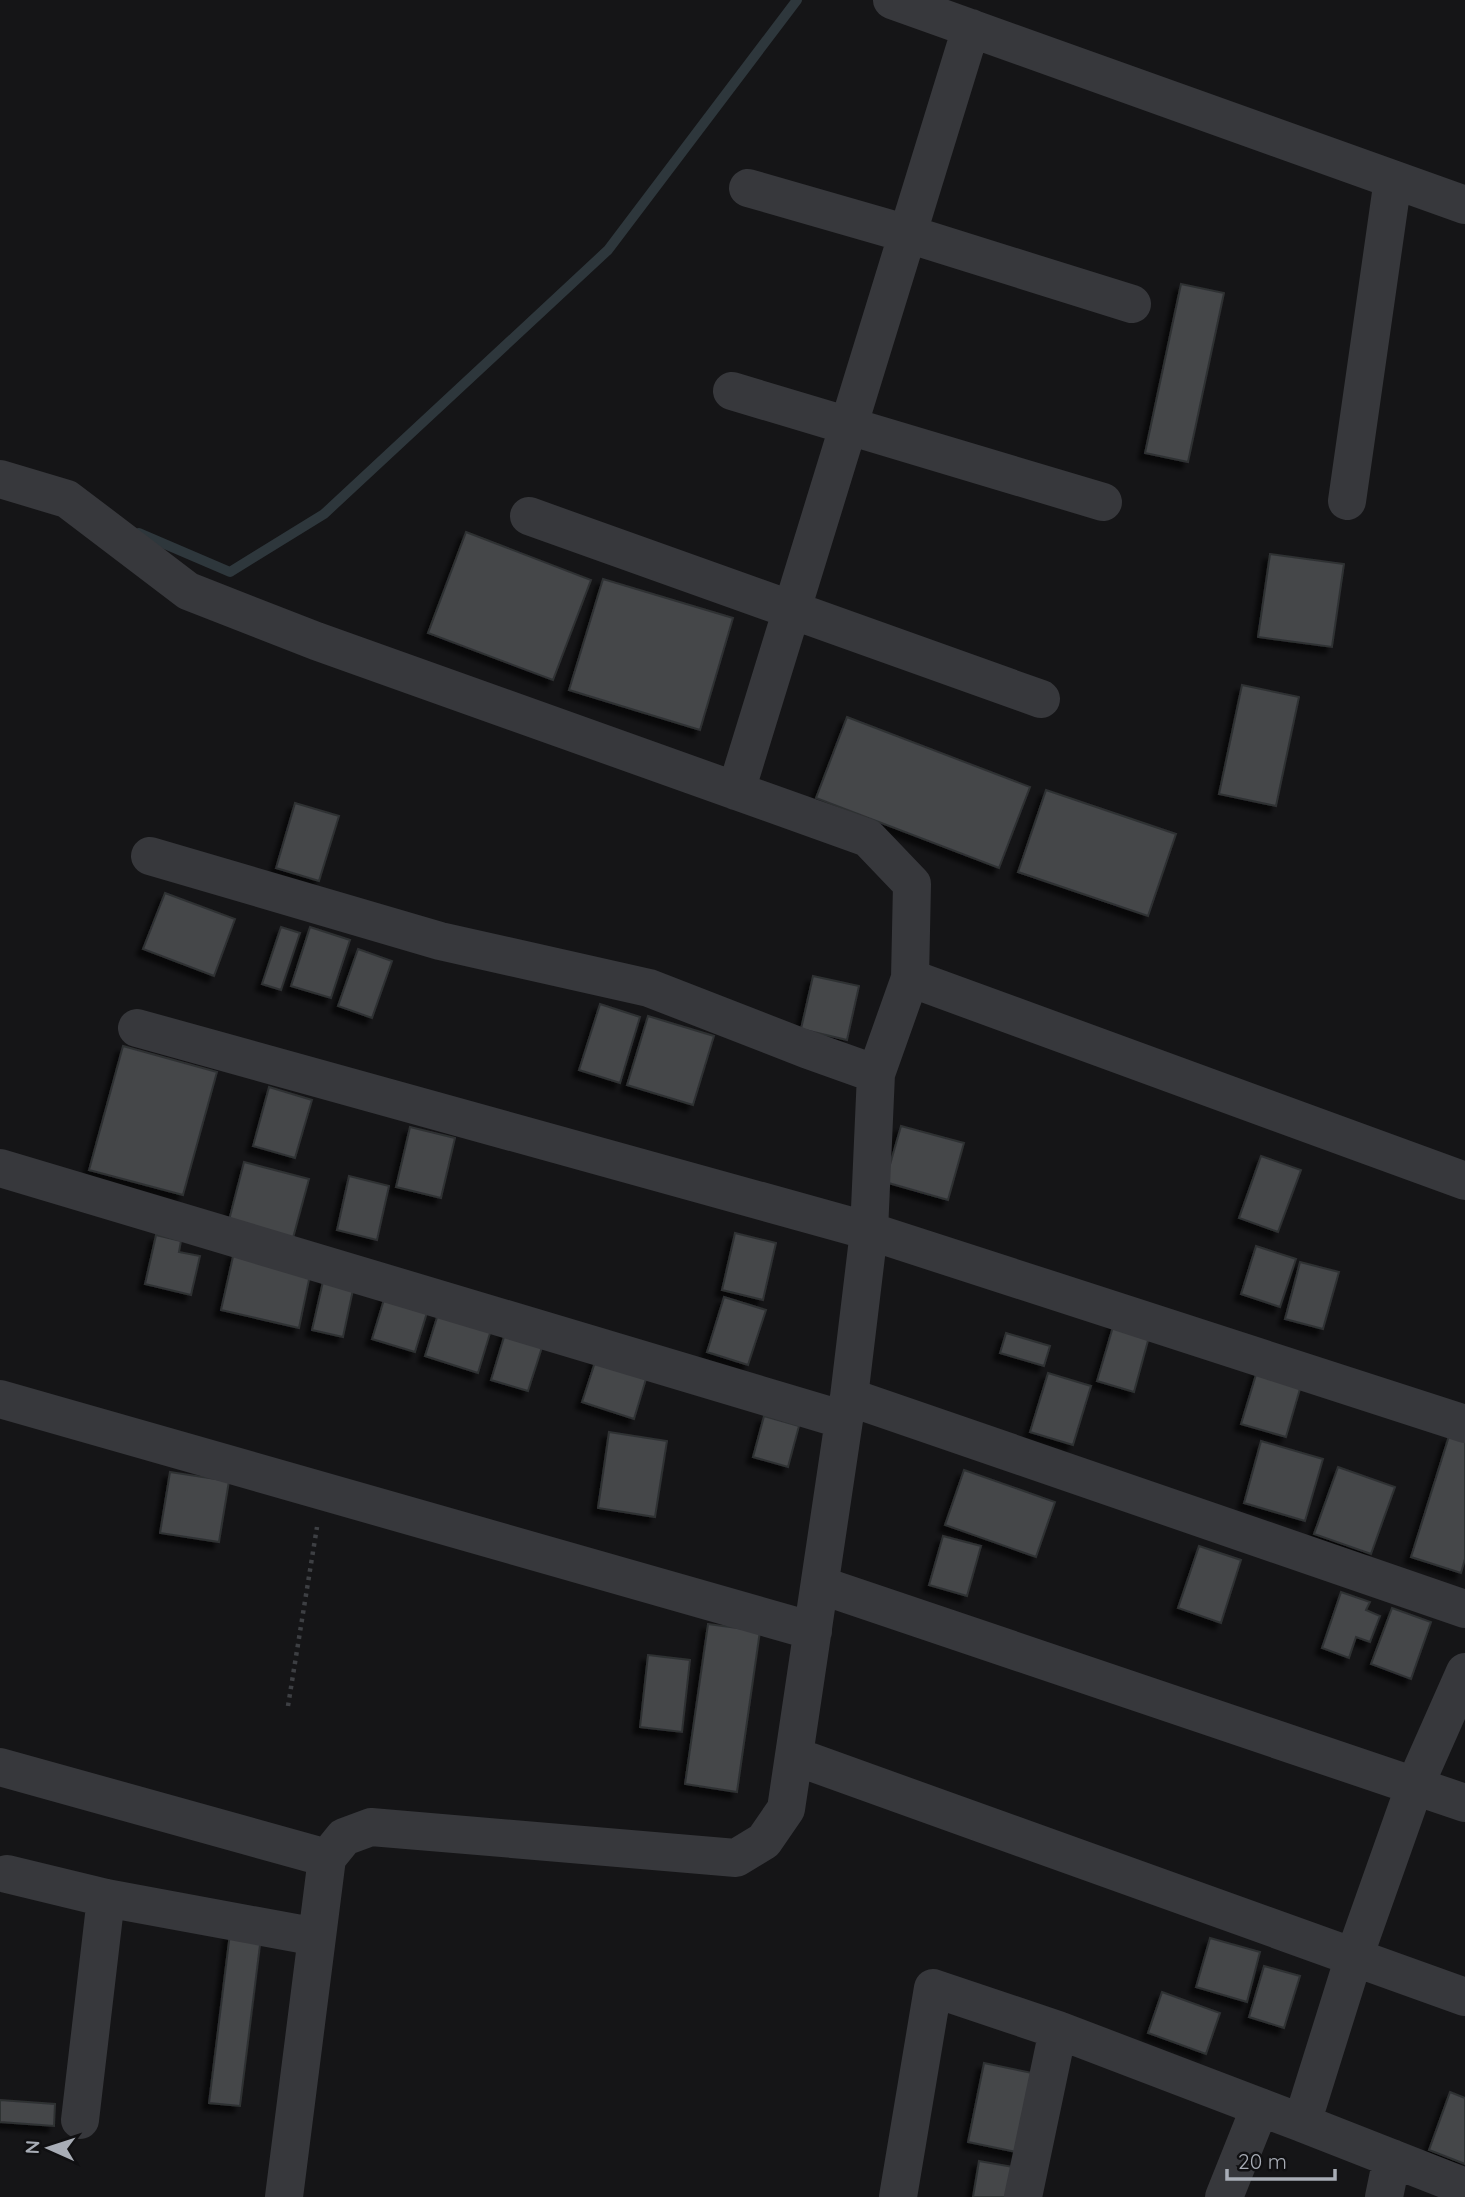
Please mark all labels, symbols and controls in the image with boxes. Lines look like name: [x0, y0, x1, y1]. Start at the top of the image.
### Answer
north arrow: [14, 2113, 84, 2183]
scale bar: [1227, 2138, 1336, 2182]
text: N: [20, 2140, 44, 2155]
text: 20 m: [1238, 2148, 1287, 2174]

